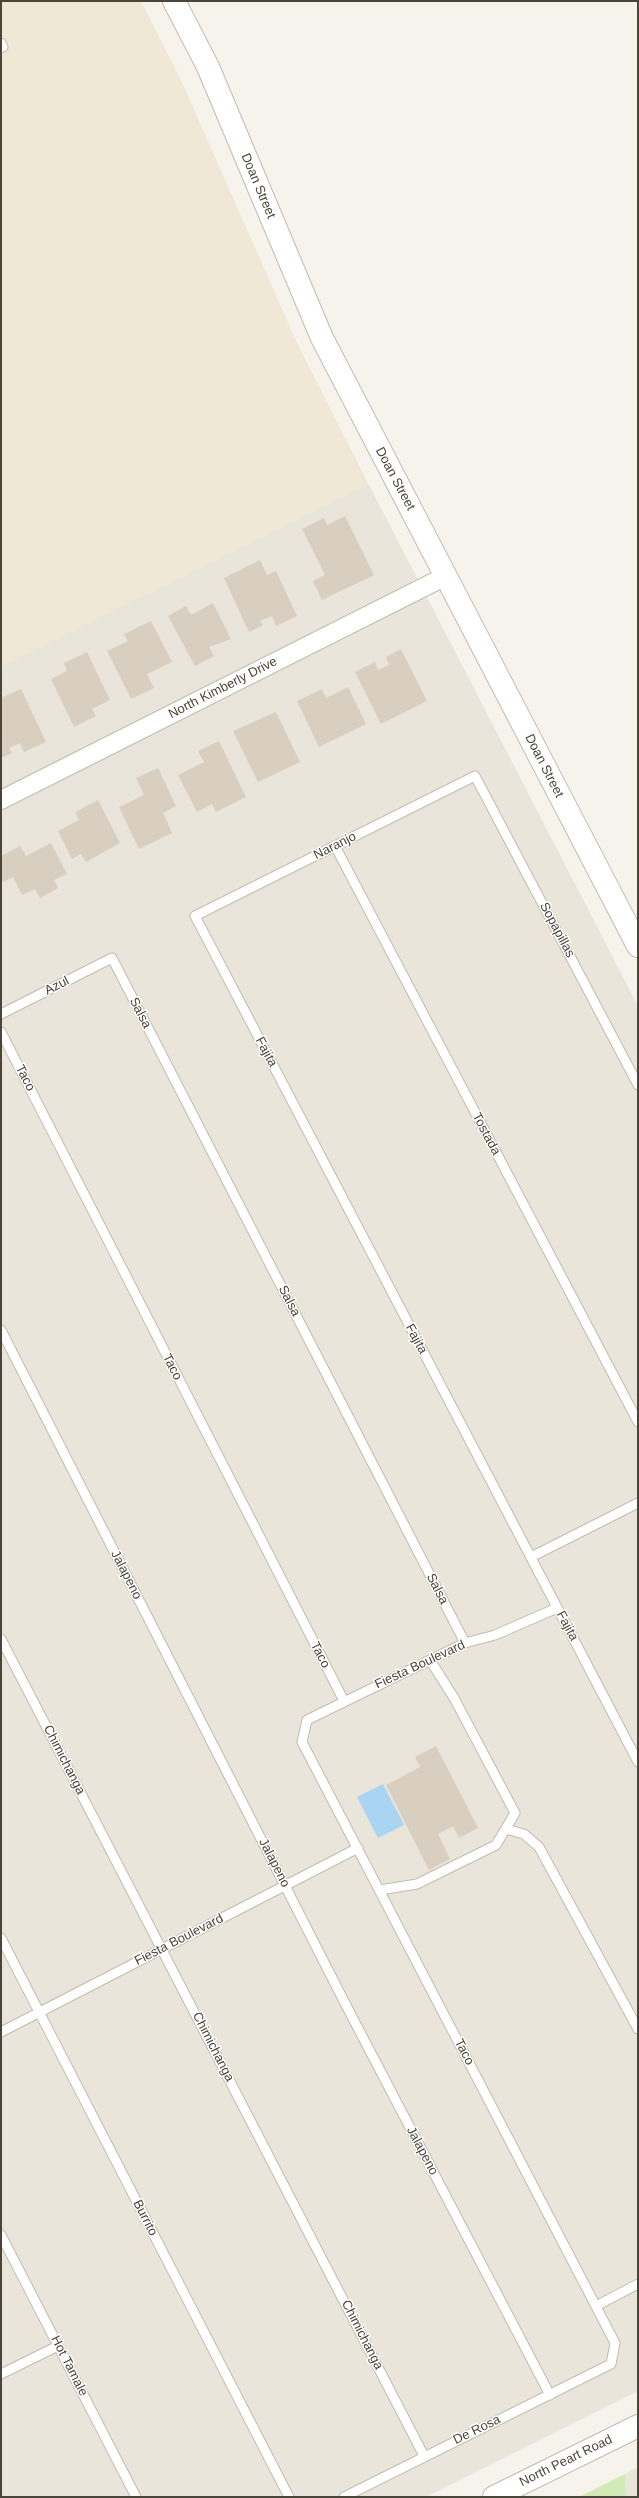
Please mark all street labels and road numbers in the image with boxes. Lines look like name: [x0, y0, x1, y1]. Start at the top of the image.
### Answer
street label: Doan Street: [237, 151, 279, 221]
street label: Doan Street: [372, 445, 418, 513]
street label: North Kimberly Drive: [166, 654, 280, 722]
street label: Doan Street: [521, 732, 567, 800]
street label: Naranjo: [311, 829, 359, 863]
street label: Sopapillas: [536, 900, 578, 960]
street label: Azul: [42, 973, 72, 999]
street label: Salsa: [126, 995, 154, 1031]
street label: Fajita: [252, 1034, 280, 1070]
street label: Taco: [12, 1062, 38, 1094]
street label: Tostada: [468, 1110, 504, 1158]
street label: Salsa: [275, 1283, 303, 1319]
street label: Fajita: [402, 1321, 430, 1357]
street label: Taco: [159, 1351, 185, 1383]
street label: Jalapeno: [107, 1548, 145, 1602]
street label: Salsa: [423, 1571, 451, 1607]
street label: Fajita: [553, 1608, 581, 1644]
street label: Fiesta Boulevard: [372, 1637, 468, 1693]
street label: Taco: [307, 1639, 333, 1671]
street label: Chimichanga: [40, 1723, 88, 1797]
street label: Jalapeno: [255, 1836, 293, 1890]
street label: Fiesta Boulevard: [132, 1911, 226, 1969]
street label: Chimichanga: [189, 2010, 237, 2084]
street label: Taco: [451, 2036, 477, 2068]
street label: Jalapeno: [403, 2124, 441, 2178]
street label: Burrito: [129, 2197, 161, 2239]
street label: Chimichanga: [338, 2298, 386, 2372]
street label: Hot Tamale: [47, 2333, 91, 2399]
street label: De Rosa: [451, 2412, 503, 2448]
street label: North Peart Road: [517, 2432, 615, 2490]

